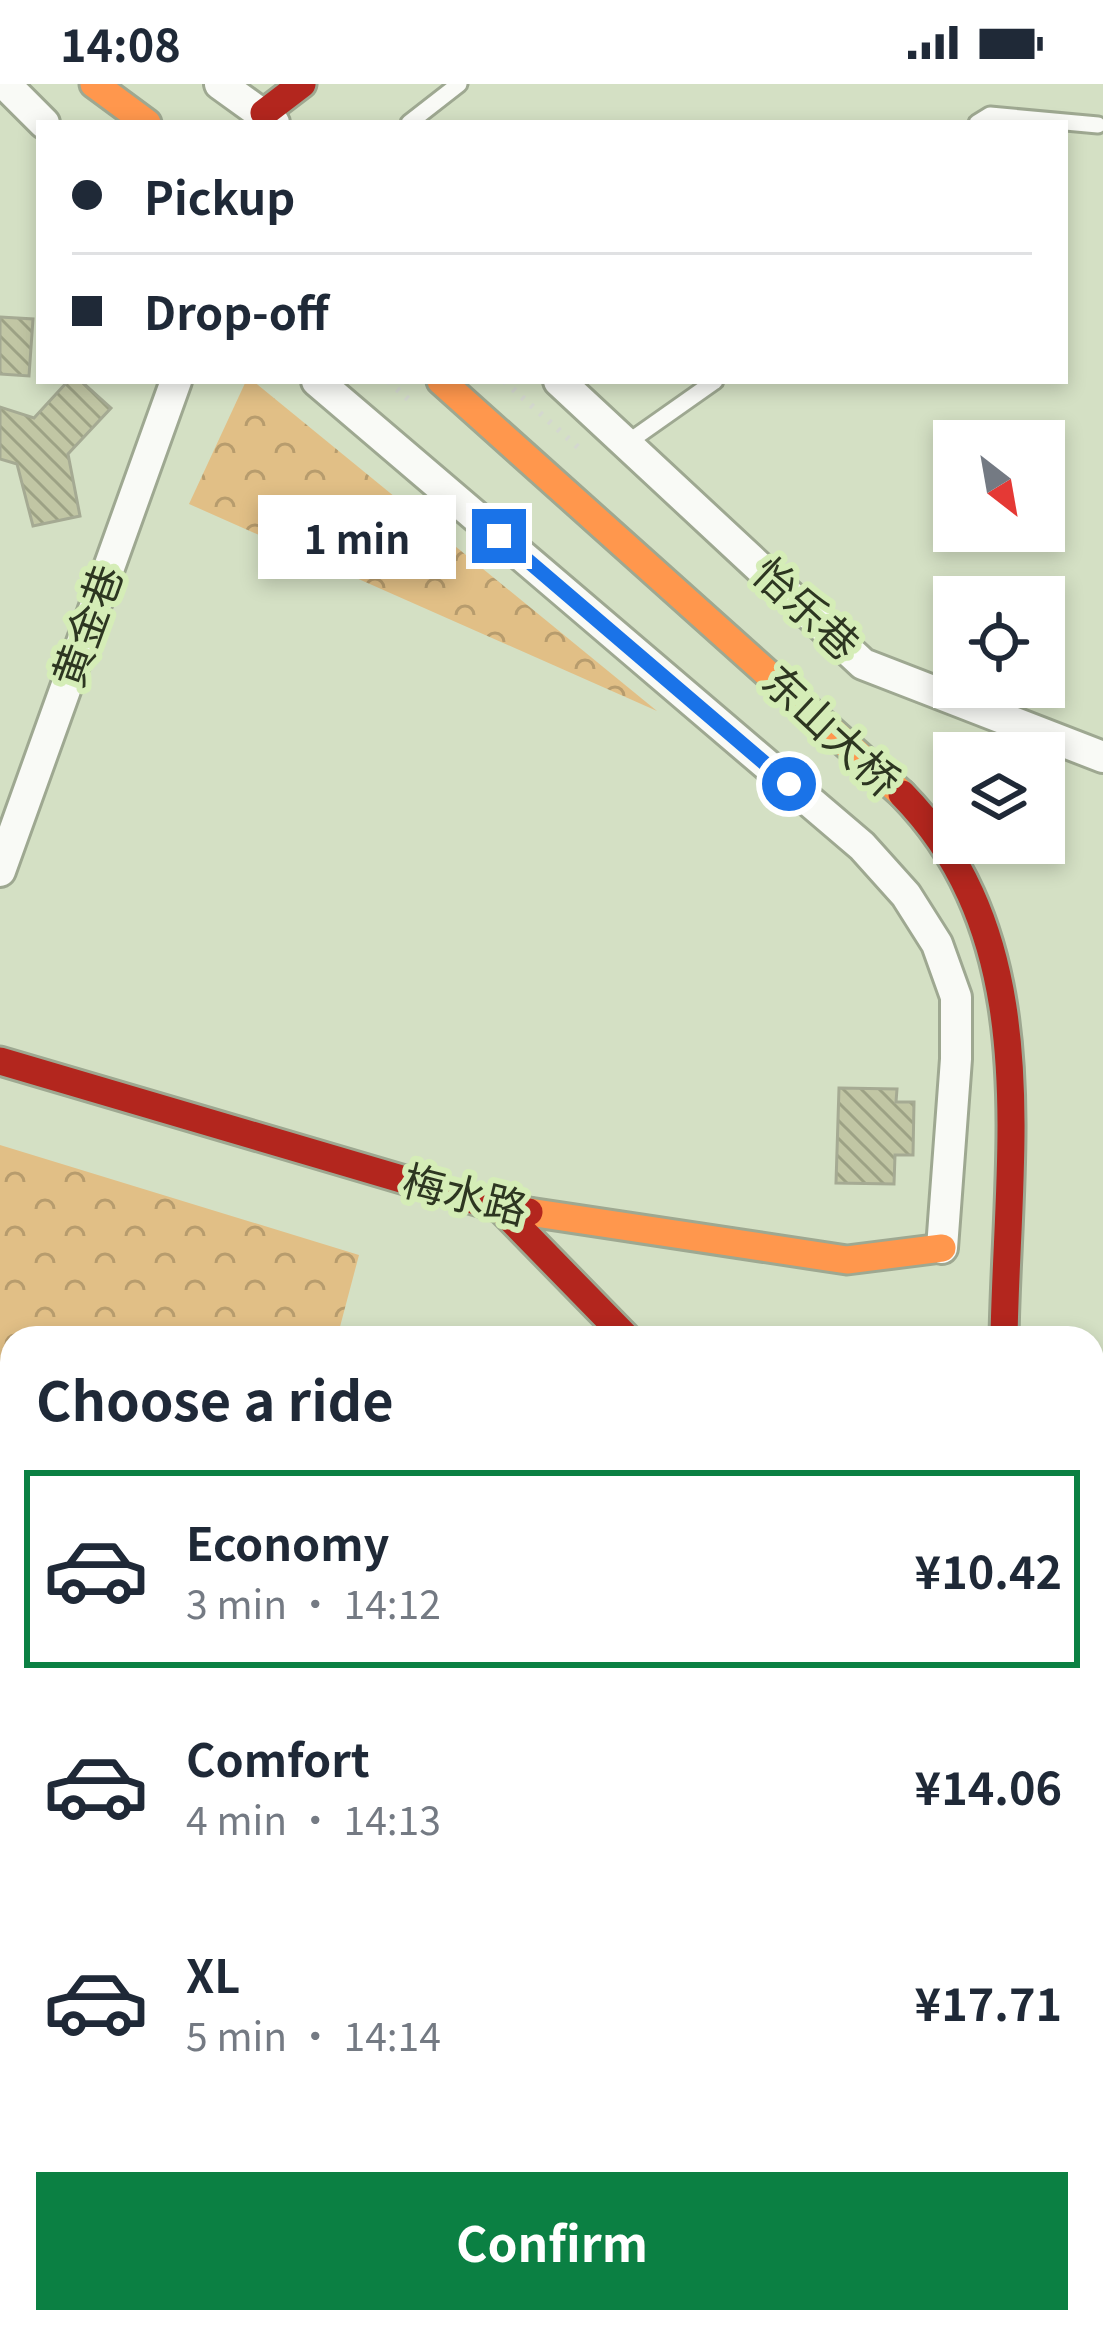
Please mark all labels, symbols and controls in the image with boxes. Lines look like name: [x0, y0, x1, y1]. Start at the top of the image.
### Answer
text: 14:08: [60, 10, 181, 75]
text: Pickup: [144, 163, 295, 228]
text: Drop-off: [144, 278, 329, 343]
north arrow: [933, 420, 1065, 552]
map controls: [933, 420, 1065, 864]
callout: 1 min: [259, 494, 457, 578]
text: 1 min: [304, 509, 410, 565]
route end: [472, 509, 526, 563]
street label: 怡乐巷: [742, 541, 875, 672]
street label: 黄金巷: [35, 555, 135, 694]
button: locate: [933, 576, 1065, 708]
street label: 东山大桥: [751, 649, 916, 808]
button: layers: [933, 732, 1065, 864]
route start: [762, 757, 816, 811]
street label: 梅水路: [397, 1147, 534, 1236]
text: Choose a ride: [36, 1358, 394, 1437]
text: Economy: [186, 1509, 389, 1574]
icon: car: [42, 1515, 150, 1623]
text: ¥10.42: [915, 1537, 1062, 1602]
text: 3 min · 14:12: [186, 1574, 441, 1630]
text: Comfort: [186, 1725, 370, 1790]
icon: car: [42, 1731, 150, 1839]
text: ¥14.06: [915, 1753, 1062, 1818]
text: 4 min · 14:13: [186, 1790, 441, 1846]
text: XL: [186, 1941, 240, 2006]
icon: car: [42, 1947, 150, 2055]
text: ¥17.71: [915, 1969, 1062, 2034]
text: 5 min · 14:14: [186, 2006, 441, 2062]
button: Confirm: [36, 2172, 1068, 2310]

